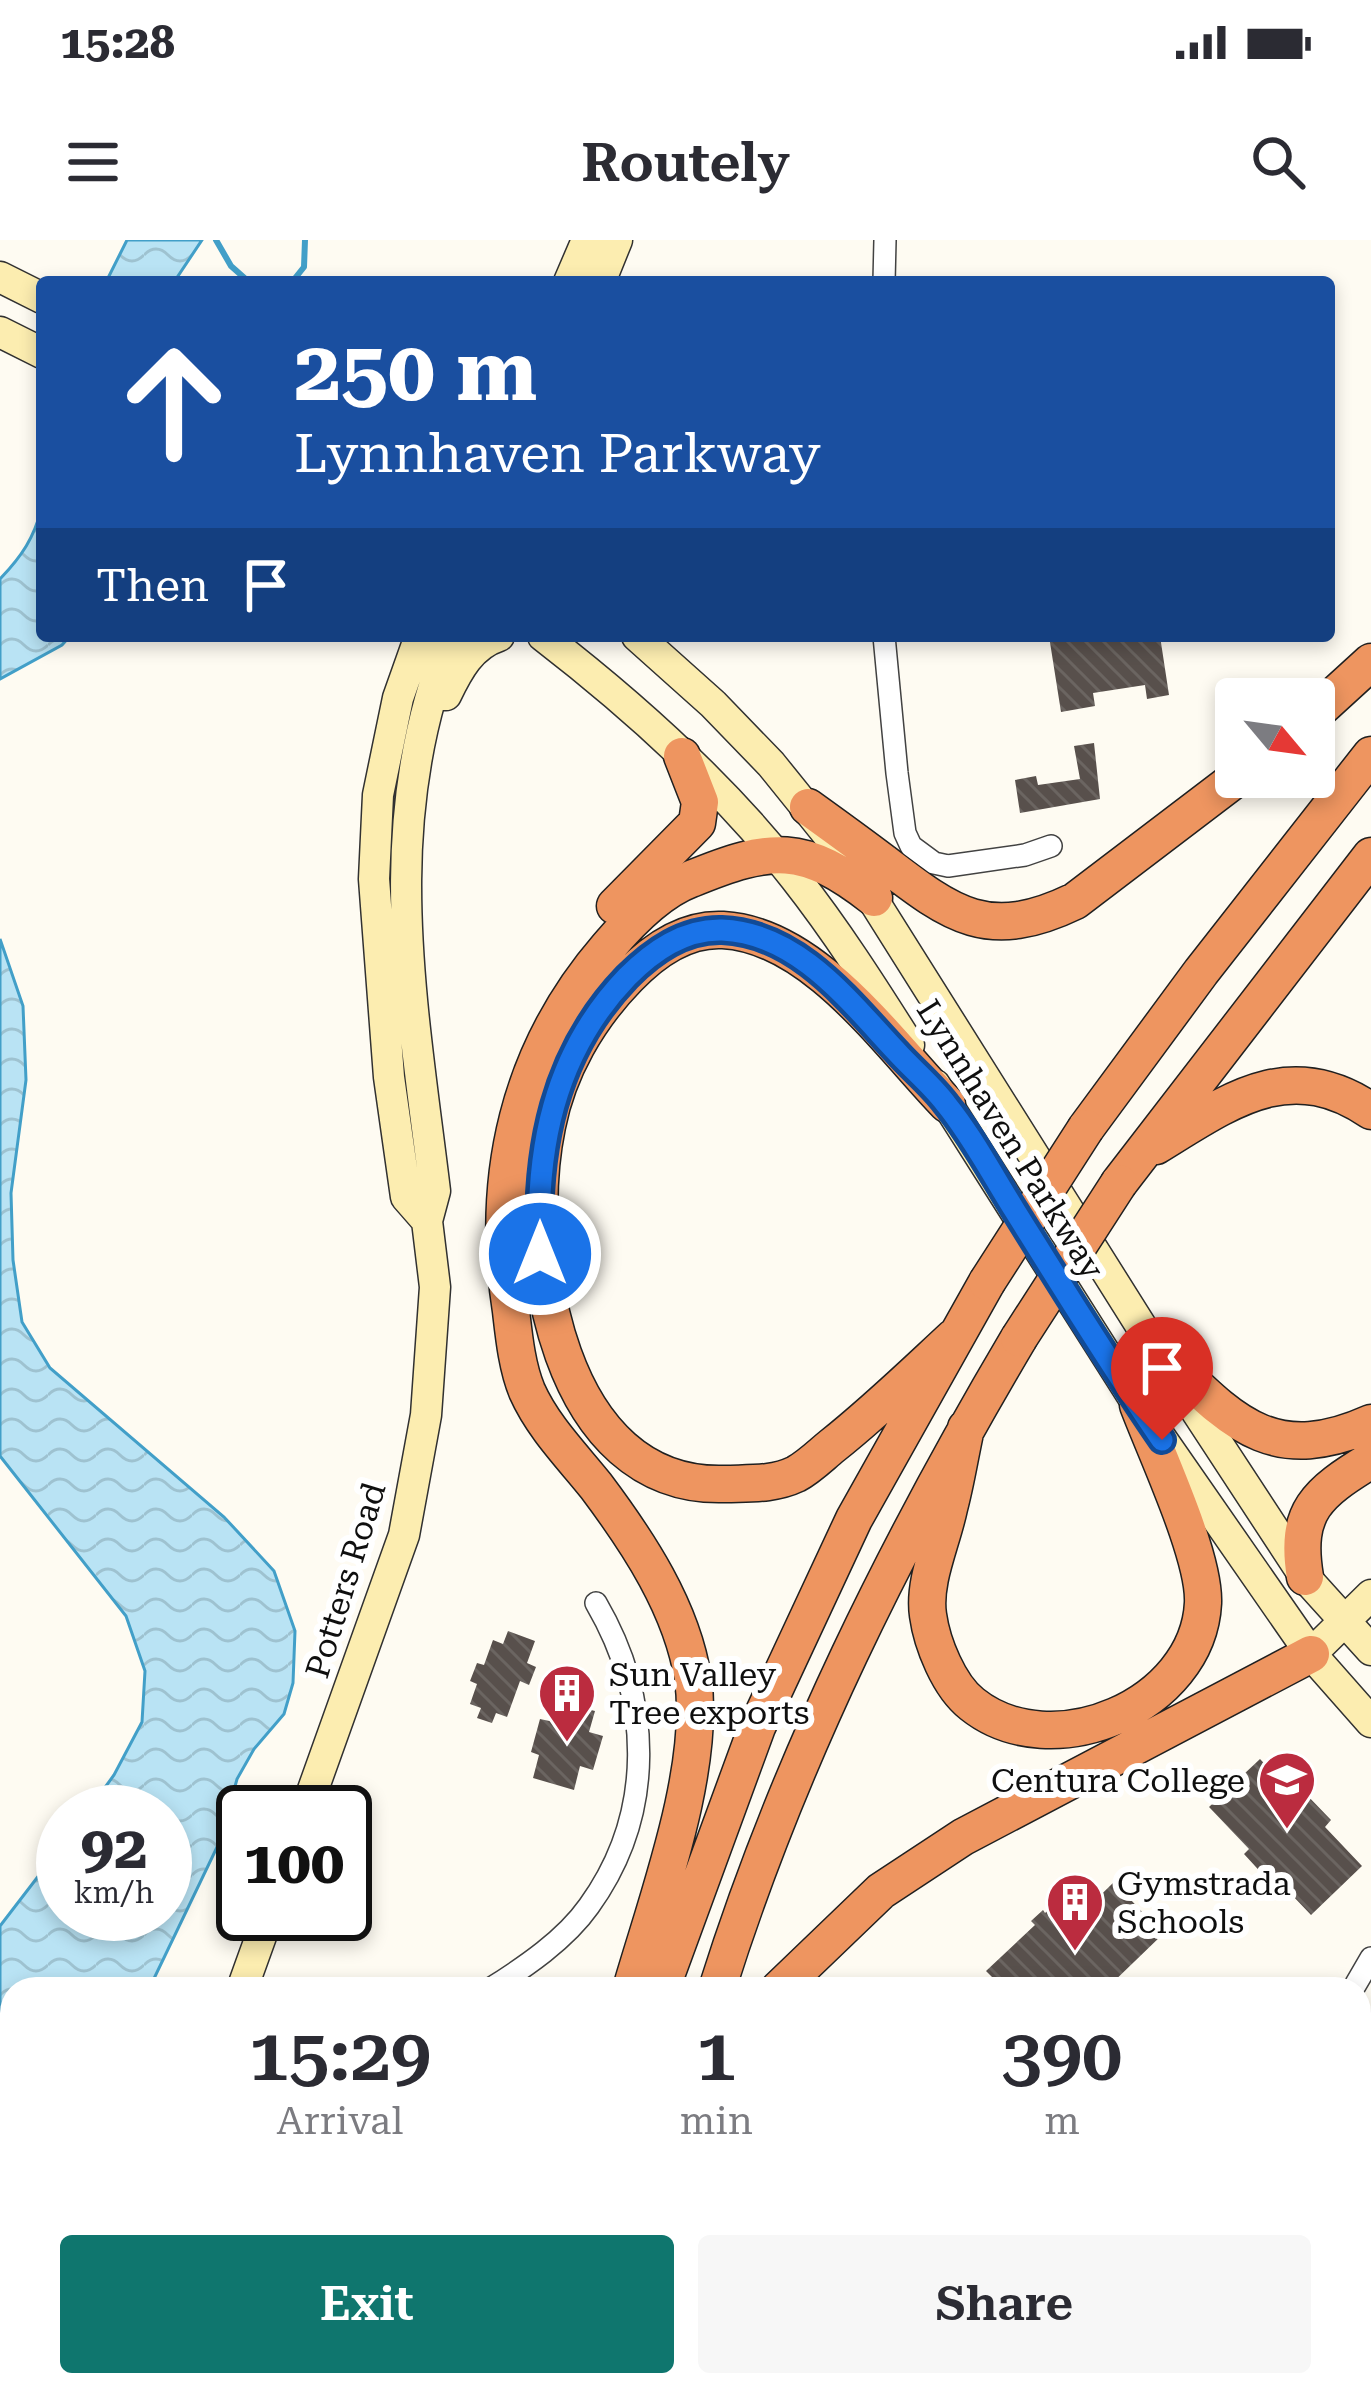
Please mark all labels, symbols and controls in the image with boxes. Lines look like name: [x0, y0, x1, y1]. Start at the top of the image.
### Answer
text: 15:28: [60, 16, 175, 69]
icon: menu: [60, 129, 126, 195]
icon: search: [1245, 129, 1311, 195]
text: Routely: [581, 131, 790, 194]
text: 250 m: [294, 322, 537, 420]
icon: ahead: [96, 324, 252, 480]
text: Lynnhaven Parkway: [294, 422, 821, 485]
icon: arrive: [233, 552, 299, 618]
text: Then: [96, 559, 209, 612]
north arrow: [1215, 678, 1335, 798]
map controls: [1215, 678, 1335, 798]
street label: Lynnhaven Parkway: [909, 992, 1113, 1286]
position arrow: [477, 1191, 603, 1317]
pin: [1111, 1317, 1213, 1440]
icon: arrive: [1129, 1335, 1195, 1401]
street label: Potters Road: [297, 1478, 394, 1683]
place label: Sun Valley Tree exports: [609, 1655, 809, 1732]
building icon: Sun Valley Tree exports: [536, 1662, 598, 1744]
school or university icon: Centura College: [1256, 1749, 1318, 1831]
place label: Centura College: [991, 1761, 1245, 1800]
speed limit sign: 100: [216, 1785, 372, 1941]
text: 92: [80, 1812, 148, 1883]
place label: Gymstrada Schools: [1117, 1864, 1291, 1941]
building icon: Gymstrada Schools: [1044, 1871, 1106, 1953]
text: km/h: [74, 1875, 154, 1910]
text: 15:29: [249, 2013, 431, 2098]
text: 1: [696, 2013, 736, 2098]
text: 390: [1001, 2013, 1122, 2098]
text: Arrival: [276, 2098, 403, 2144]
text: min: [680, 2098, 753, 2144]
text: m: [1044, 2098, 1080, 2144]
button: Exit: [60, 2235, 674, 2373]
button: Share: [698, 2235, 1311, 2373]

